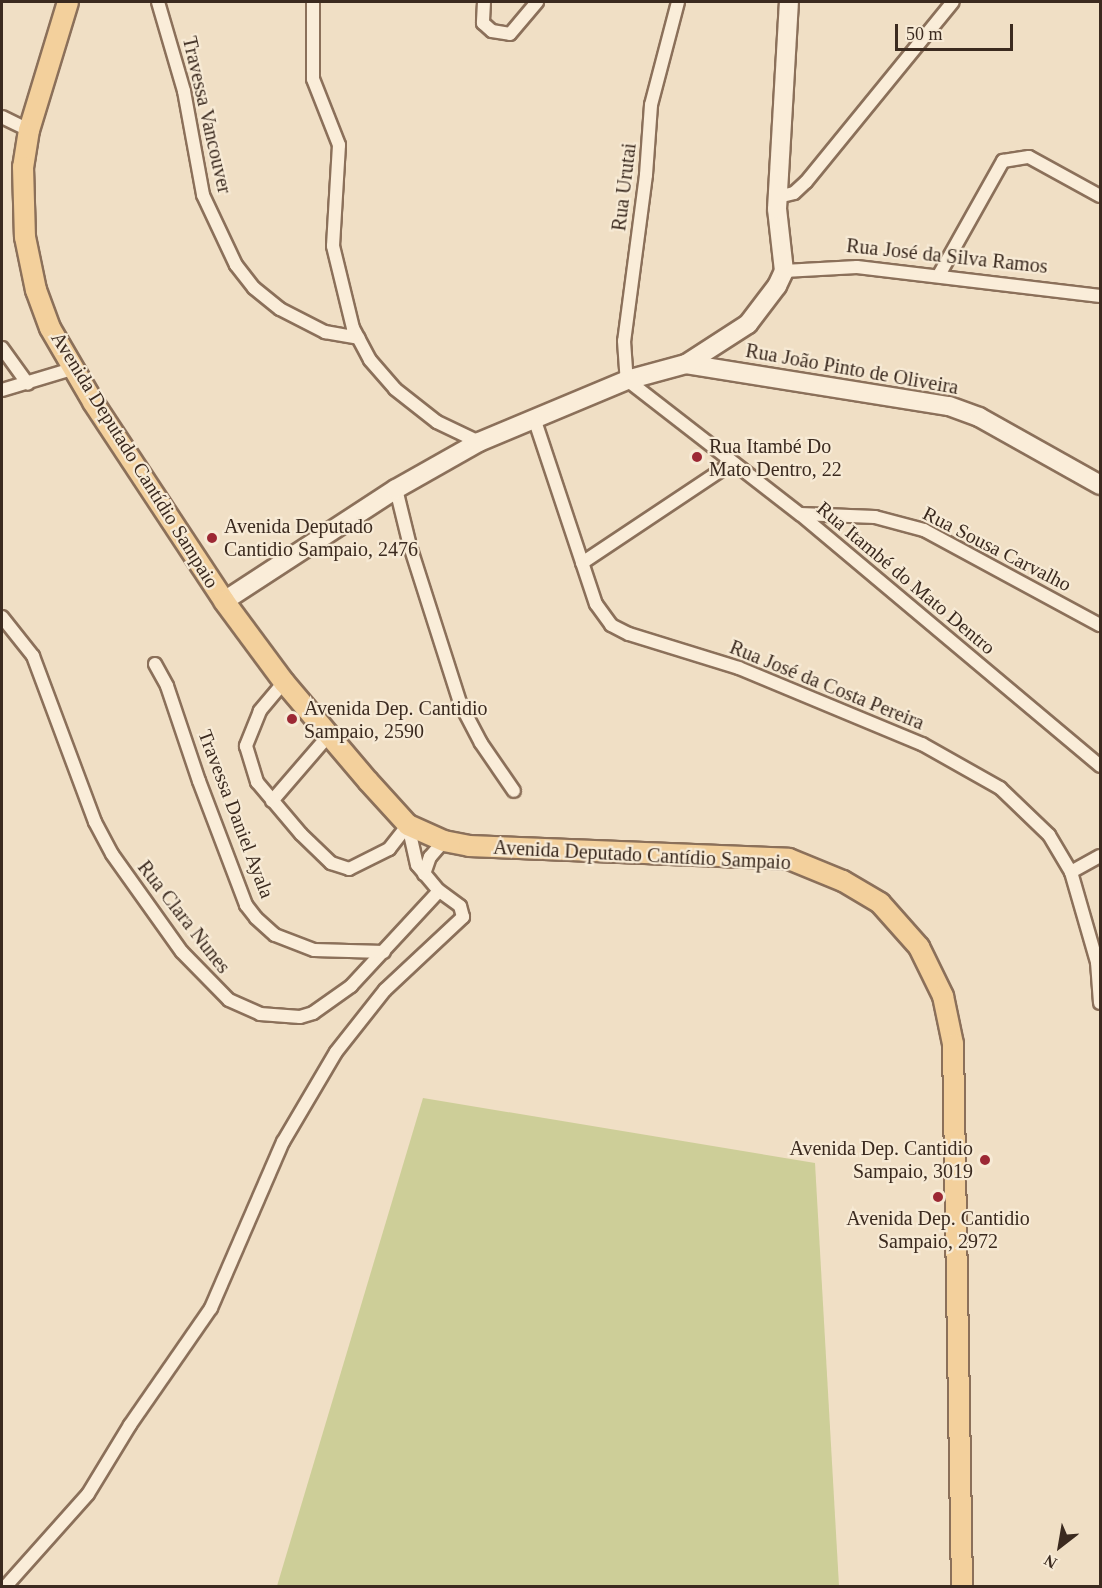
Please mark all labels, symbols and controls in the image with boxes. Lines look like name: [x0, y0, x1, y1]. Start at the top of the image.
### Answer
scale bar: [898, 12, 1016, 50]
text: 50 m: [906, 24, 943, 44]
street label: Travessa Vancouver: [177, 34, 237, 196]
street label: Rua Urutai: [607, 142, 641, 232]
street label: Rua José da Silva Ramos: [845, 233, 1049, 279]
street label: Avenida Deputado Cantídio Sampaio: [46, 327, 224, 593]
street label: Rua João Pinto de Oliveira: [744, 338, 960, 400]
place label: Rua Itambé Do Mato Dentro, 22: [709, 434, 842, 481]
marker: Rua Itambé Do Mato Dentro, 22: [690, 450, 704, 464]
street label: Rua Itambé do Mato Dentro: [812, 496, 1000, 660]
street label: Rua Sousa Carvalho: [919, 501, 1075, 597]
place label: Avenida Deputado Cantidio Sampaio, 2476: [224, 514, 418, 561]
marker: Avenida Deputado Cantidio Sampaio, 2476: [205, 531, 219, 545]
street label: Rua José da Costa Pereira: [726, 635, 928, 735]
place label: Avenida Dep. Cantidio Sampaio, 2590: [304, 696, 487, 743]
marker: Avenida Dep. Cantidio Sampaio, 2590: [285, 712, 299, 726]
street label: Travessa Daniel Ayala: [193, 726, 279, 902]
street label: Avenida Deputado Cantídio Sampaio: [493, 835, 791, 875]
street label: Rua Clara Nunes: [132, 856, 236, 978]
place label: Avenida Dep. Cantidio Sampaio, 3019: [790, 1136, 973, 1183]
marker: Avenida Dep. Cantidio Sampaio, 3019: [978, 1153, 992, 1167]
marker: Avenida Dep. Cantidio Sampaio, 2972: [931, 1190, 945, 1204]
place label: Avenida Dep. Cantidio Sampaio, 2972: [846, 1206, 1030, 1253]
north arrow: [1030, 1516, 1090, 1576]
text: N: [1041, 1552, 1060, 1572]

